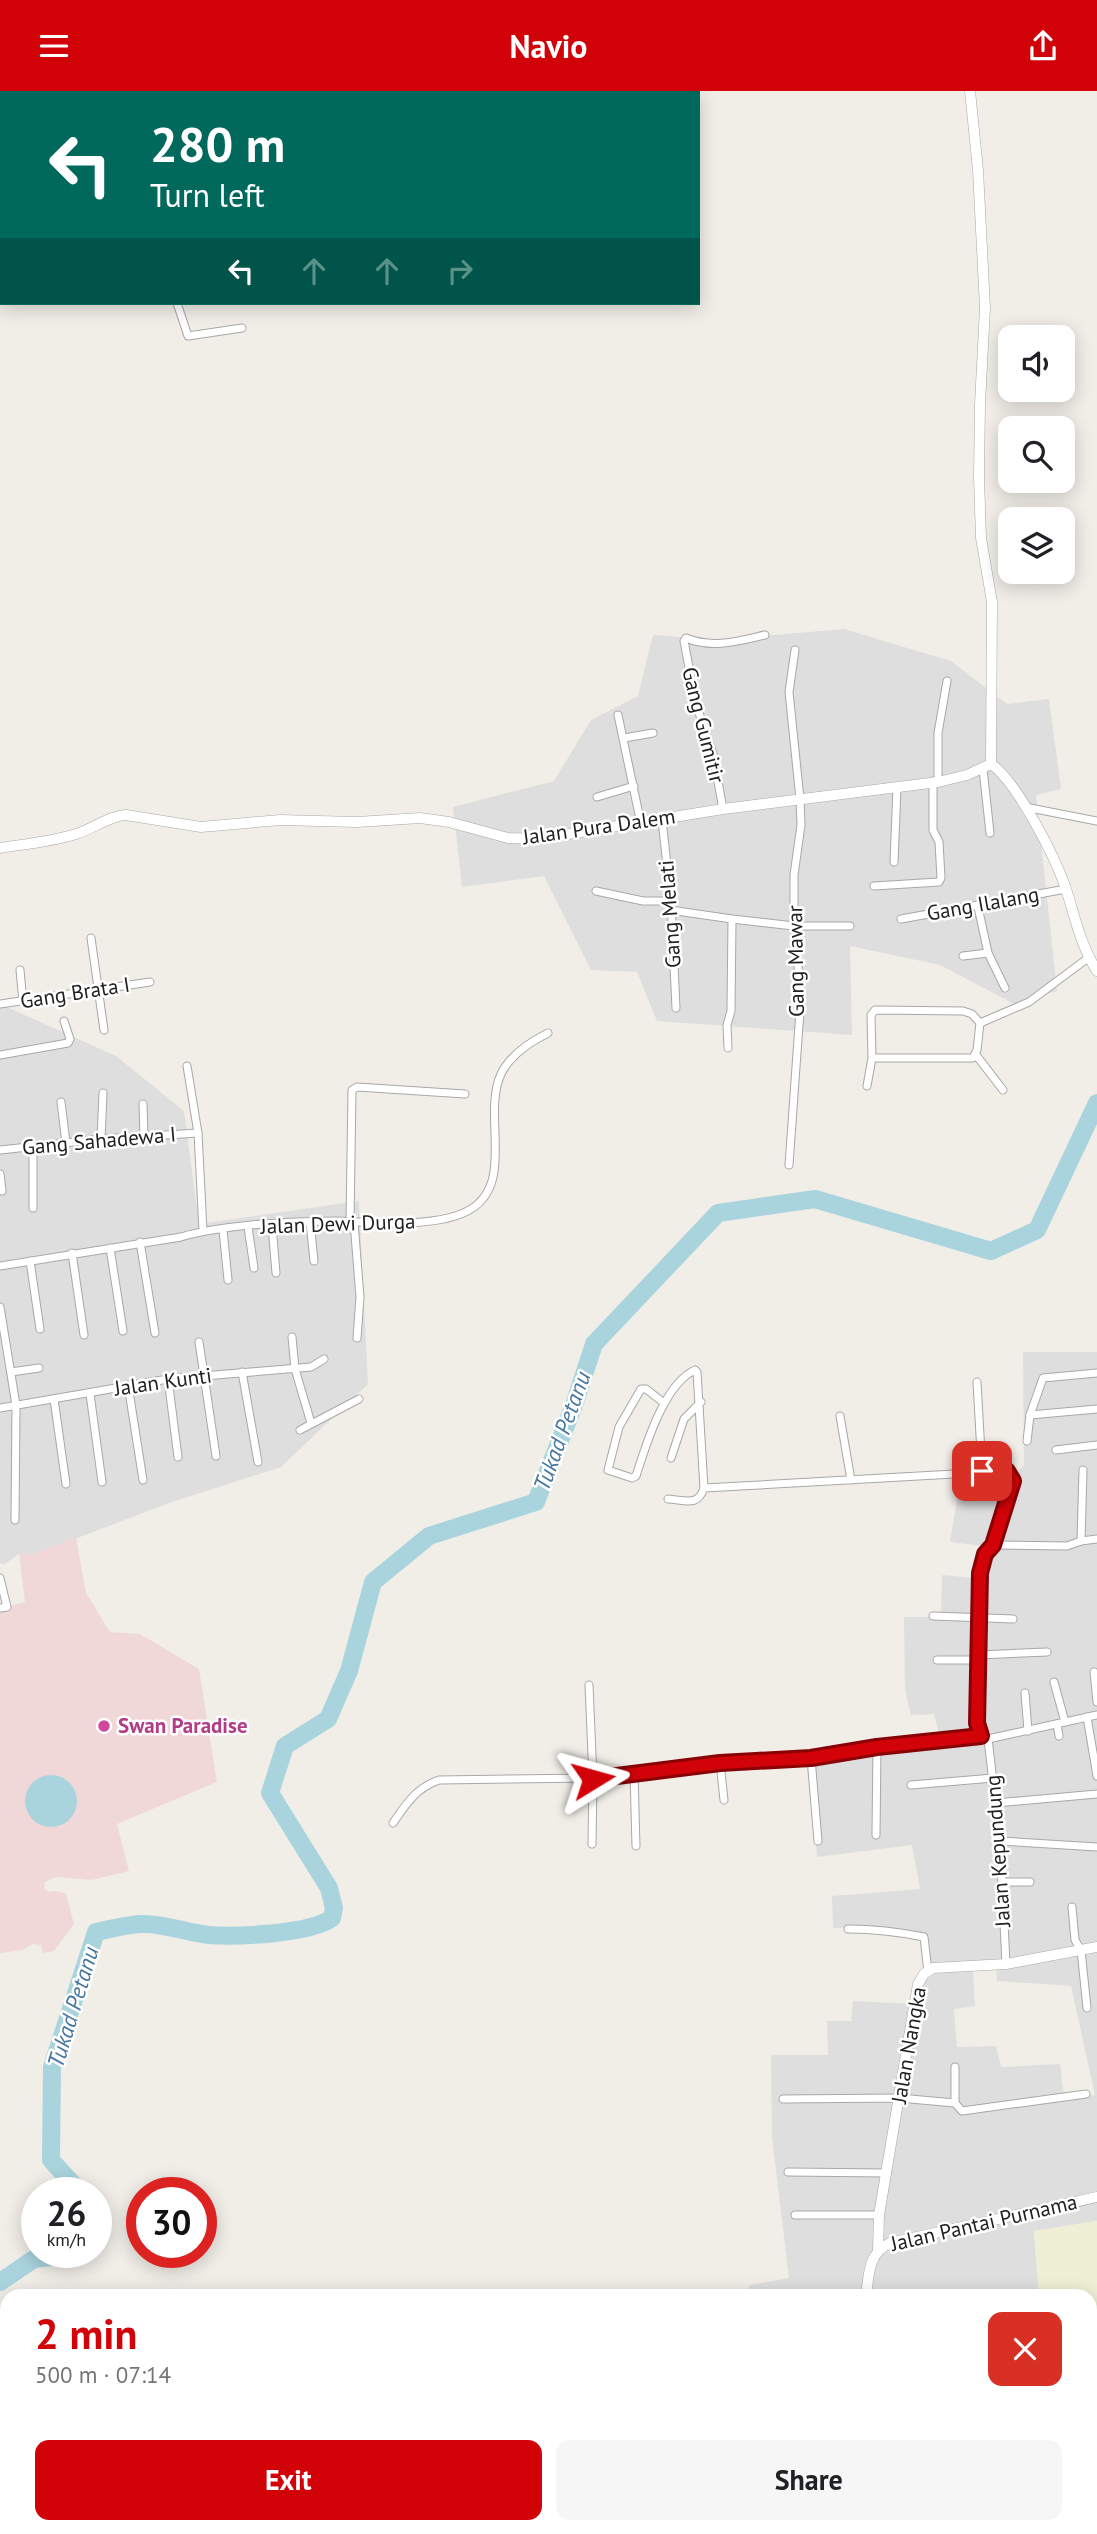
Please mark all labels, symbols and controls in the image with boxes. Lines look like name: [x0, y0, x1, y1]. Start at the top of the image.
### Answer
text: Navio: [510, 25, 587, 67]
icon: menu: [35, 27, 73, 65]
icon: share: [1024, 27, 1062, 65]
text: 280 m: [150, 112, 285, 176]
icon: left: [35, 119, 126, 210]
text: Turn left: [150, 174, 265, 216]
icon: left: [222, 252, 260, 290]
icon: ahead: [295, 252, 333, 290]
icon: ahead: [368, 252, 406, 290]
icon: right: [441, 252, 479, 290]
map controls: [998, 325, 1075, 584]
button: sound: [998, 325, 1075, 402]
button: search: [998, 416, 1075, 493]
button: layers: [998, 507, 1075, 584]
street label: Gang Gumitir: [676, 664, 731, 786]
street label: Jalan Pura Dalem: [520, 802, 677, 851]
street label: Gang Melati: [652, 859, 687, 969]
street label: Gang Ilalang: [925, 880, 1041, 927]
street label: Gang Mawar: [781, 905, 810, 1017]
street label: Gang Brata I: [18, 971, 132, 1015]
street label: Gang Sahadewa I: [21, 1120, 177, 1161]
street label: Jalan Dewi Durga: [259, 1207, 416, 1240]
street label: Jalan Kunti: [112, 1361, 213, 1402]
water label: Tukad Petanu: [526, 1367, 597, 1495]
pin: [952, 1441, 1012, 1501]
icon: arrive: [963, 1452, 1001, 1490]
place label: Swan Paradise: [118, 1712, 248, 1739]
marker: Swan Paradise: [96, 1718, 112, 1734]
position arrow: [556, 1742, 630, 1816]
street label: Jalan Kepundung: [979, 1774, 1016, 1929]
water label: Tukad Petanu: [40, 1942, 105, 2071]
street label: Jalan Nangka: [885, 1984, 932, 2106]
speed limit sign: 30: [126, 2177, 217, 2268]
street label: Jalan Pantai Purnama: [887, 2188, 1080, 2257]
text: 26: [47, 2190, 86, 2236]
text: km/h: [47, 2228, 86, 2251]
text: 2 min: [35, 2306, 137, 2361]
button: close: [988, 2312, 1062, 2386]
text: 500 m · 07:14: [35, 2360, 171, 2389]
button: Exit: [35, 2440, 542, 2520]
button: Share: [556, 2440, 1062, 2520]

